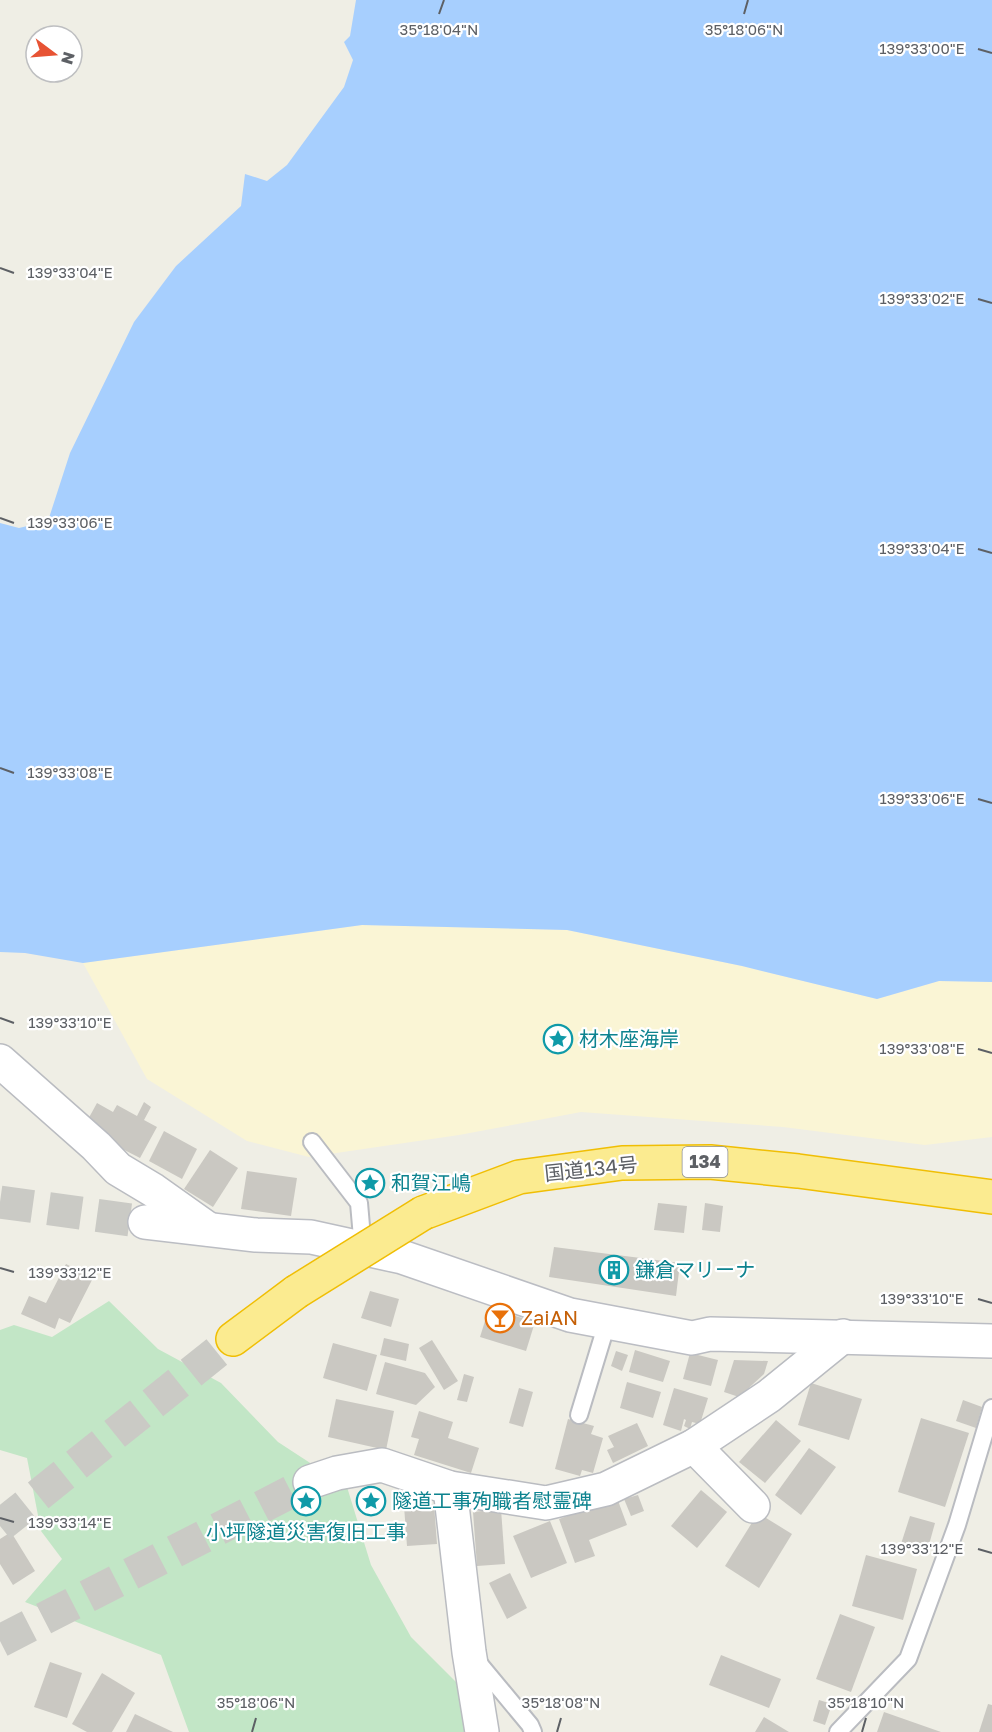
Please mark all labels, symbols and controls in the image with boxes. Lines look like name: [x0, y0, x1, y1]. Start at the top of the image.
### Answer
text: 35°18'04"N: [400, 20, 478, 38]
text: 35°18'06"N: [705, 20, 783, 38]
north arrow: [24, 24, 84, 84]
text: 139°33'00"E: [879, 39, 965, 57]
text: N: [57, 50, 80, 67]
text: 139°33'04"E: [27, 263, 113, 281]
text: 139°33'02"E: [880, 289, 964, 307]
text: 139°33'06"E: [27, 513, 113, 531]
text: 139°33'04"E: [879, 539, 965, 557]
text: 139°33'08"E: [27, 763, 113, 781]
text: 139°33'06"E: [879, 789, 965, 807]
text: 139°33'10"E: [28, 1013, 112, 1031]
place icon: 材木座海岸: [542, 1023, 574, 1055]
place label: 材木座海岸: [579, 1026, 679, 1050]
text: 139°33'08"E: [879, 1039, 965, 1057]
road number: 134: [682, 1147, 728, 1177]
street label: 国道134号: [543, 1151, 639, 1185]
place icon: 和賀江嶋: [354, 1167, 386, 1199]
place label: 和賀江嶋: [391, 1170, 471, 1194]
building icon: 鎌倉マリーナ: [598, 1254, 630, 1286]
place label: 鎌倉マリーナ: [635, 1257, 755, 1281]
text: 139°33'12"E: [29, 1263, 111, 1281]
text: 139°33'10"E: [880, 1289, 964, 1307]
bar icon: ZaiAN: [484, 1302, 516, 1334]
place label: ZaiAN: [521, 1305, 578, 1329]
place icon: 小坪隧道災害復旧工事: [290, 1485, 322, 1517]
place icon: 隧道工事殉職者慰霊碑: [355, 1485, 387, 1517]
place label: 隧道工事殉職者慰霊碑: [392, 1488, 592, 1512]
text: 139°33'14"E: [28, 1513, 112, 1531]
place label: 小坪隧道災害復旧工事: [206, 1519, 406, 1543]
text: 139°33'12"E: [881, 1539, 963, 1557]
text: 35°18'06"N: [217, 1693, 295, 1711]
text: 35°18'08"N: [522, 1693, 600, 1711]
text: 35°18'10"N: [828, 1693, 904, 1711]

